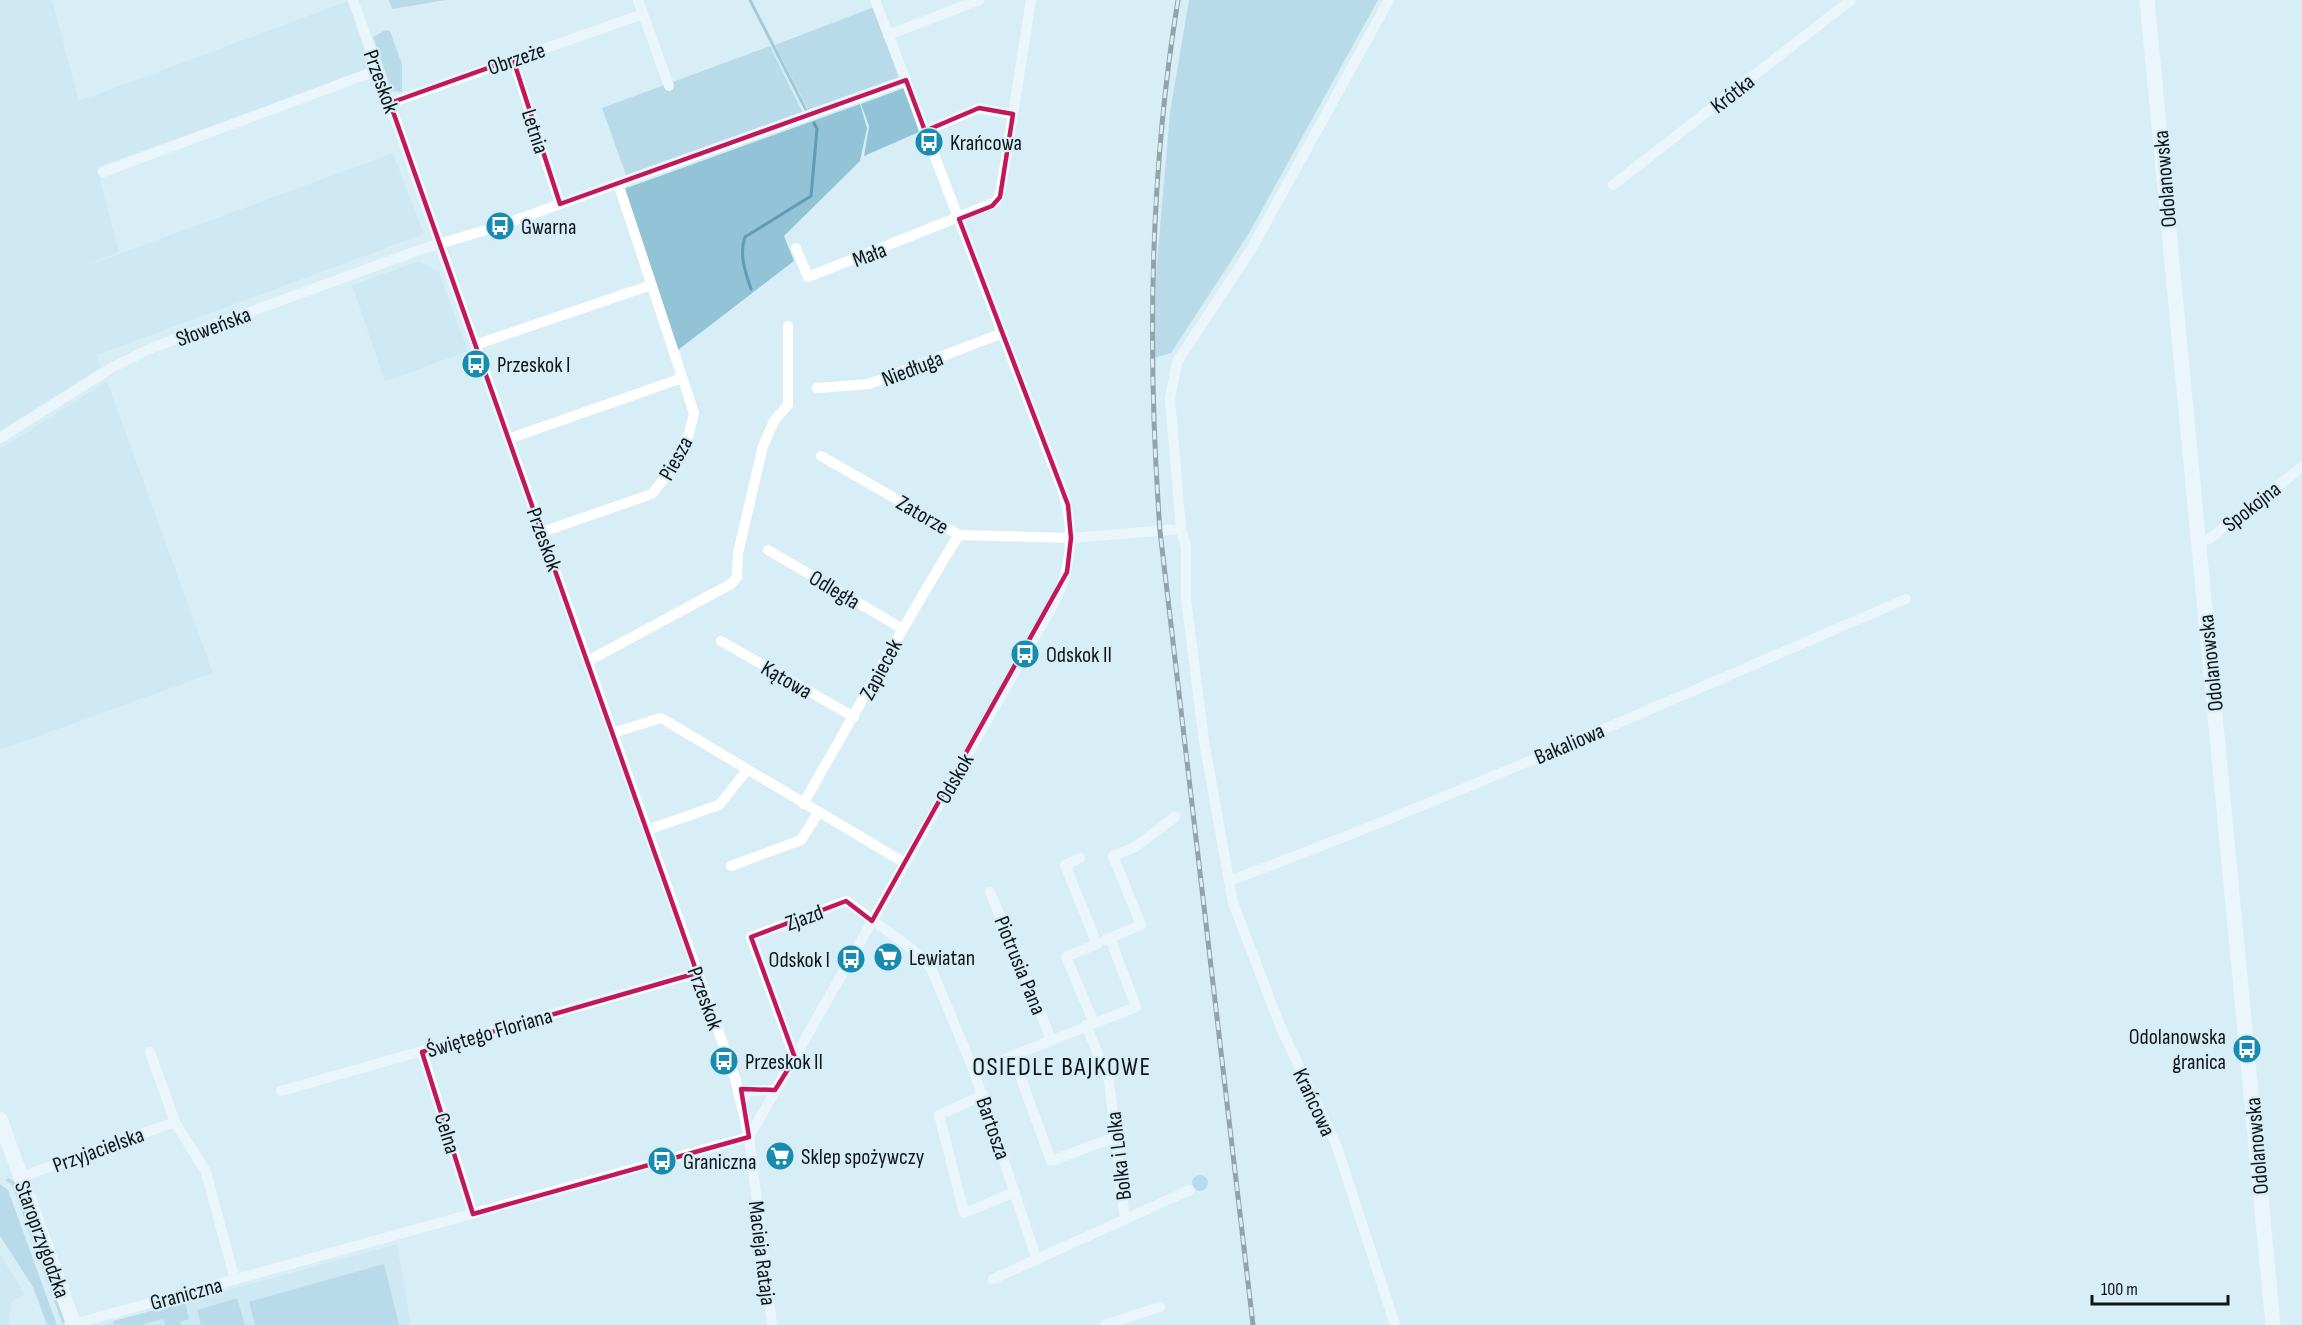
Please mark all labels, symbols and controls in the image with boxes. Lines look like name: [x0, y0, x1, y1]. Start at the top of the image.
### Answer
street label: Obrzeże: [484, 37, 549, 82]
street label: Przeskok: [357, 46, 405, 117]
street label: Krótka: [1705, 69, 1760, 120]
street label: Letnia: [515, 106, 554, 157]
bus stop icon: Krańcowa: [913, 126, 945, 158]
street label: Odolanowska: [2148, 129, 2183, 229]
place label: Krańcowa: [950, 130, 1022, 157]
bus stop icon: Gwarna: [484, 210, 516, 242]
place label: Gwarna: [521, 214, 576, 241]
street label: Mała: [849, 237, 890, 274]
street label: Słoweńska: [172, 301, 255, 353]
street label: Niedługa: [878, 345, 947, 393]
bus stop icon: Przeskok I: [460, 348, 492, 380]
place label: Przeskok I: [497, 352, 570, 379]
street label: Piesza: [653, 432, 699, 485]
street label: Spokojna: [2217, 476, 2287, 538]
street label: Zatorze: [891, 490, 953, 541]
street label: Przeskok: [520, 504, 568, 575]
street label: Odległa: [804, 565, 864, 616]
street label: Odolanowska: [2193, 613, 2230, 713]
street label: Zapiecek: [854, 634, 909, 705]
bus stop icon: Odskok II: [1009, 638, 1041, 670]
place label: Odskok II: [1046, 642, 1112, 669]
street label: Kątowa: [756, 655, 817, 706]
street label: Bakaliowa: [1531, 718, 1609, 771]
street label: Odskok: [930, 748, 981, 809]
street label: Zjazd: [782, 899, 827, 938]
street label: Piotrusia Pana: [988, 912, 1052, 1019]
supermarket icon: Lewiatan: [872, 941, 904, 973]
bus stop icon: Odskok I: [835, 943, 867, 975]
place label: Lewiatan: [909, 945, 975, 972]
place label: Odskok I: [769, 947, 830, 974]
street label: Przeskok: [681, 963, 729, 1034]
street label: Świętego Floriana: [423, 1003, 555, 1064]
place label: Odolanowska granica: [2129, 1024, 2226, 1076]
bus stop icon: Odolanowska granica: [2231, 1033, 2263, 1065]
bus stop icon: Przeskok II: [708, 1045, 740, 1077]
place label: Przeskok II: [745, 1049, 823, 1076]
district label: OSIEDLE BAJKOWE: [972, 1052, 1152, 1083]
street label: Krańcowa: [1286, 1064, 1341, 1141]
street label: Bartosza: [969, 1094, 1016, 1163]
street label: Odolanowska: [2240, 1096, 2275, 1196]
street label: Celna: [428, 1110, 466, 1157]
street label: Bolka i Lolka: [1101, 1110, 1138, 1202]
street label: Przyjacielska: [49, 1121, 148, 1179]
supermarket icon: Sklep spożywczy: [764, 1140, 796, 1172]
place label: Sklep spożywczy: [801, 1144, 925, 1171]
bus stop icon: Graniczna: [646, 1145, 678, 1177]
place label: Graniczna: [683, 1149, 756, 1176]
street label: Staroprzygodzka: [8, 1177, 75, 1302]
street label: Macieja Rataja: [742, 1199, 781, 1307]
scale bar: [2092, 1268, 2228, 1306]
street label: Graniczna: [147, 1272, 225, 1317]
text: 100 m: [2101, 1279, 2138, 1300]

